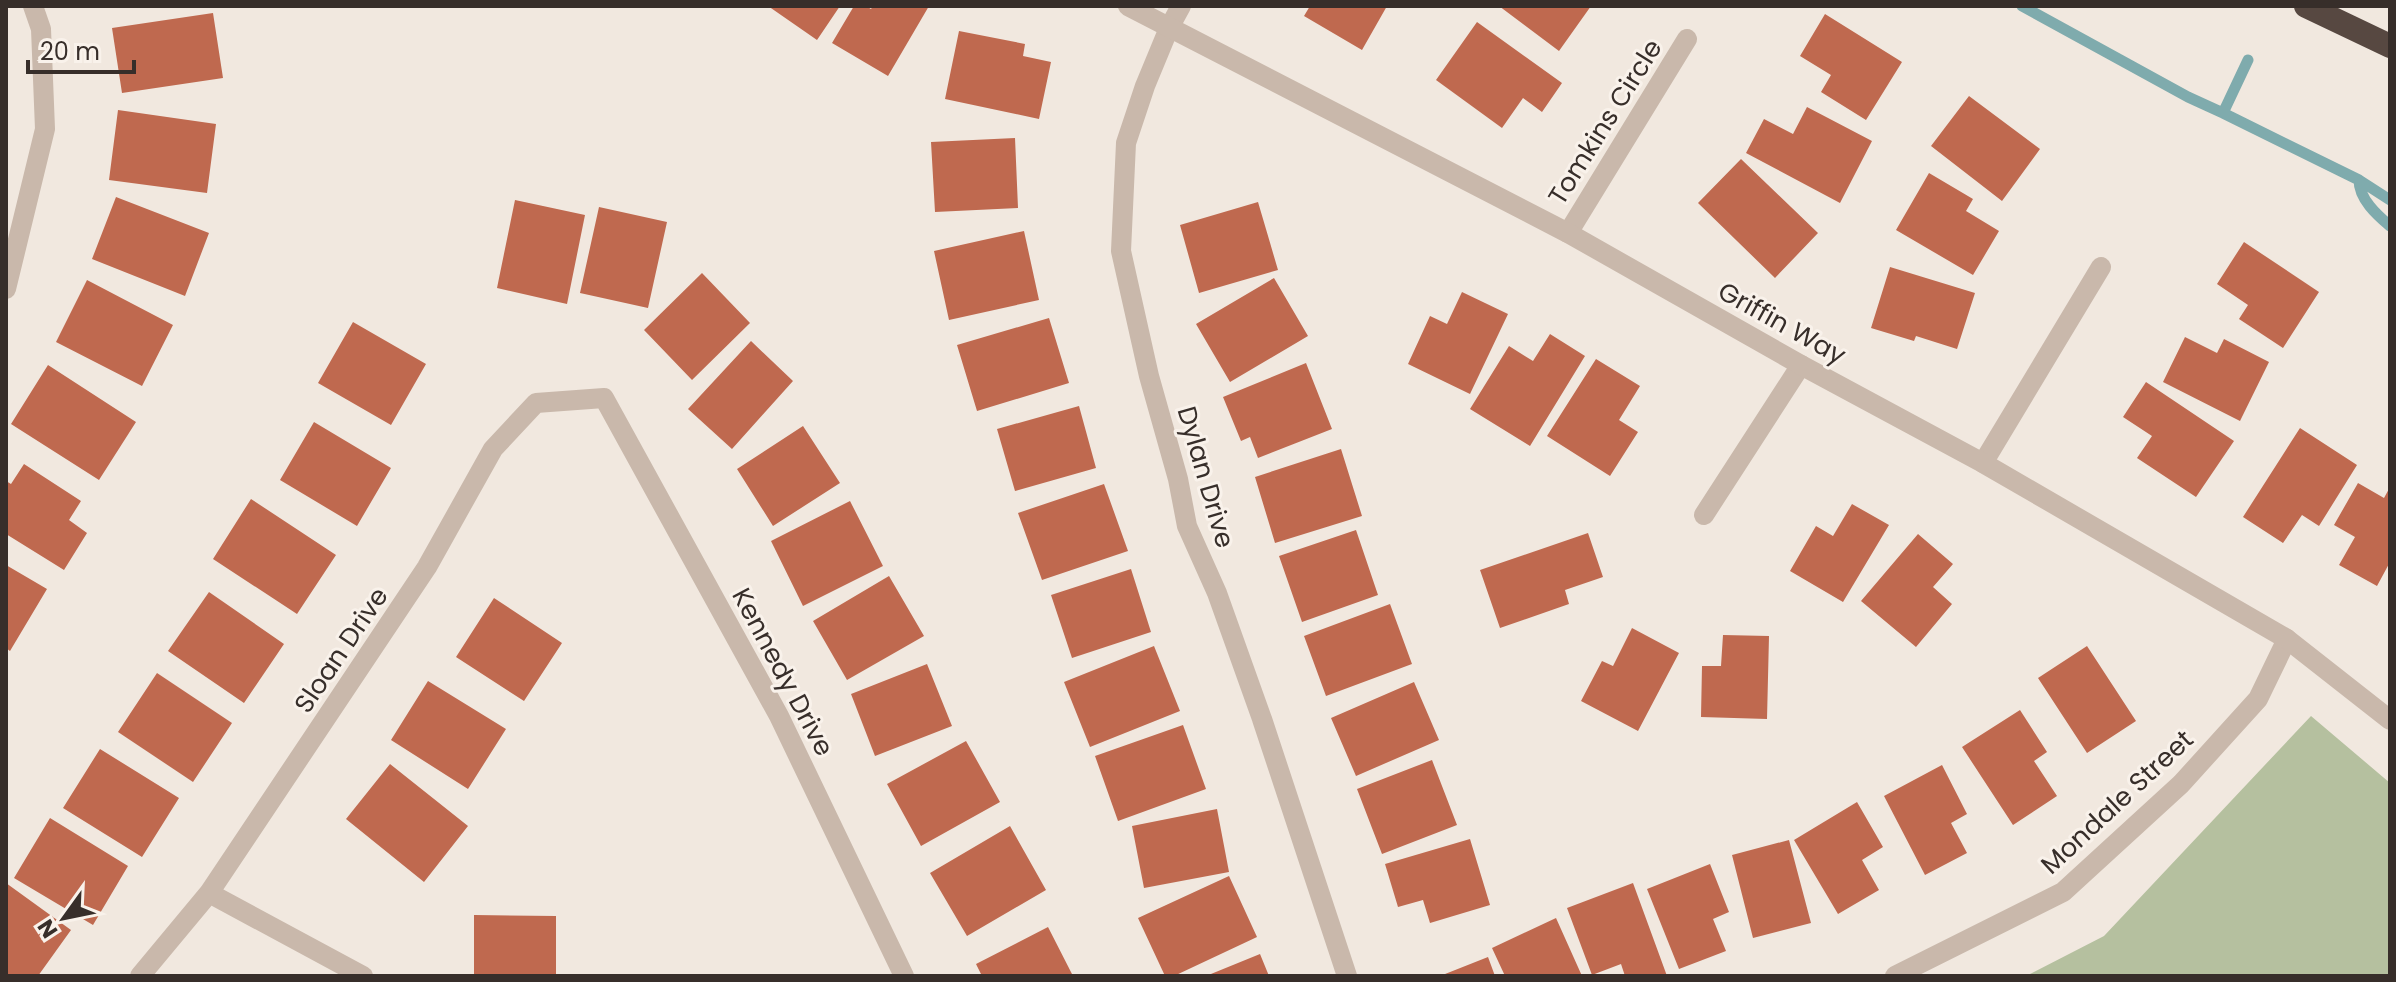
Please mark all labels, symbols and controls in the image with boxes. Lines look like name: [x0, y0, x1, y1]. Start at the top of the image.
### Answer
scale bar: [28, 24, 134, 74]
street label: Tomkins Circle: [1540, 32, 1670, 212]
text: 20 m: [40, 35, 100, 68]
street label: Griffin Way: [1712, 273, 1853, 373]
street label: Dylan Drive: [1169, 402, 1243, 552]
street label: Sloan Drive: [286, 580, 396, 720]
street label: Kennedy Drive: [724, 582, 842, 762]
street label: Mondale Street: [2033, 722, 2201, 882]
north arrow: [24, 878, 104, 958]
text: N: [30, 913, 65, 944]

